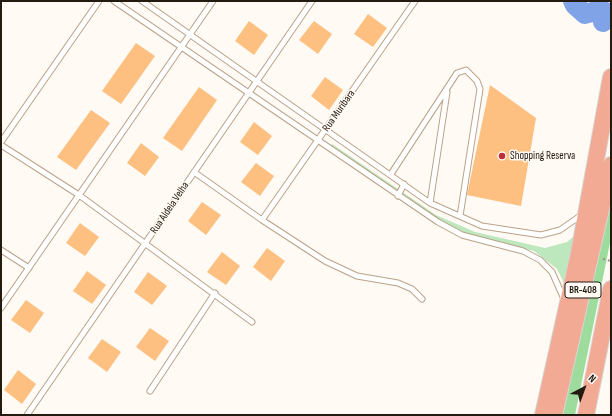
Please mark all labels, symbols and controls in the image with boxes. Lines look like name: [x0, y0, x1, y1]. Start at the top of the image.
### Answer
street label: Rua Muribara: [320, 88, 358, 134]
place label: Shopping Reserva: [510, 149, 575, 163]
marker: Shopping Reserva: [497, 151, 507, 161]
street label: Rua Aldeia Velha: [148, 180, 192, 236]
road number: BR-408: [565, 282, 601, 298]
north arrow: [564, 368, 604, 408]
text: N: [586, 372, 599, 385]

